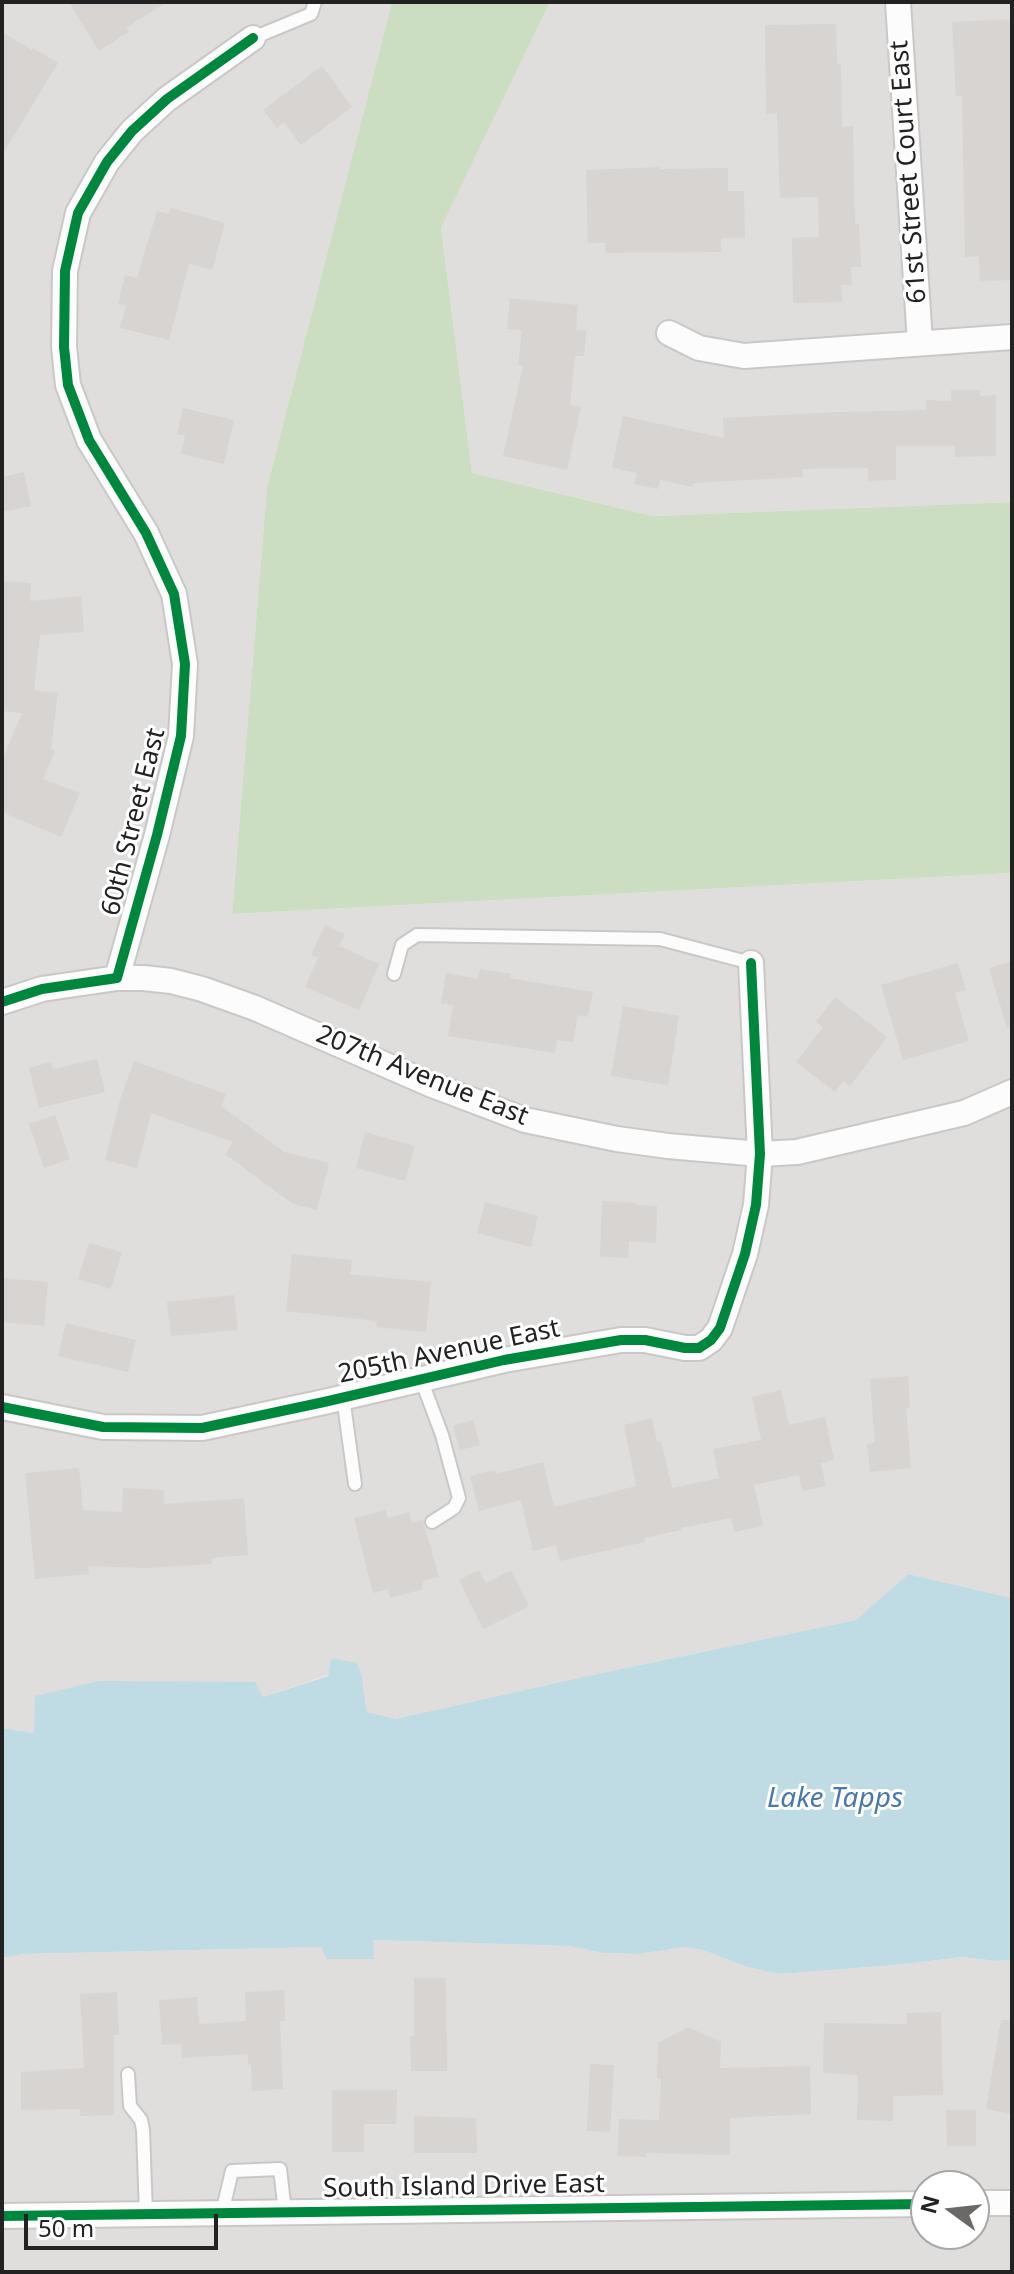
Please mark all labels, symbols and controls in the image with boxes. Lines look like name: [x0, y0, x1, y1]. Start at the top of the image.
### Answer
street label: 61st Street Court East: [884, 39, 934, 305]
street label: 60th Street East: [96, 725, 172, 919]
street label: 207th Avenue East: [311, 1019, 533, 1133]
street label: 205th Avenue East: [335, 1313, 563, 1391]
water label: Lake Tapps: [767, 1782, 903, 1816]
street label: South Island Drive East: [323, 2169, 605, 2205]
north arrow: [910, 2170, 990, 2250]
text: N: [912, 2192, 946, 2217]
scale bar: [28, 2198, 222, 2248]
text: 50 m: [38, 2211, 94, 2244]

